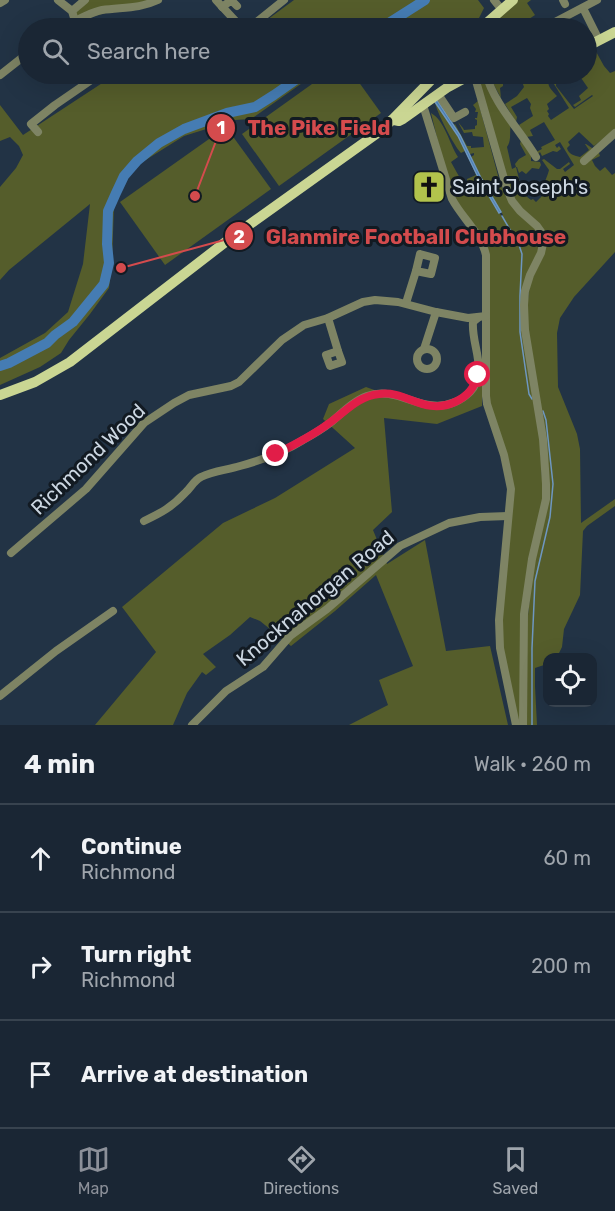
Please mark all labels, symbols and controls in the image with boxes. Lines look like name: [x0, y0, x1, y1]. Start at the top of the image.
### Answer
search box: [18, 18, 597, 84]
icon: search: [39, 35, 72, 68]
text: Search here: [87, 38, 210, 65]
callout: The Pike Field: [206, 108, 403, 147]
text: The Pike Field: [247, 115, 391, 140]
text: 1: [217, 117, 225, 139]
church icon: Saint Joseph's: [411, 169, 447, 205]
place label: Saint Joseph's: [452, 175, 588, 199]
callout: Glanmire Football Clubhouse: [224, 217, 578, 256]
text: Glanmire Football Clubhouse: [266, 224, 566, 249]
text: 2: [233, 226, 245, 248]
route start: [464, 361, 490, 387]
street label: Richmond Wood: [26, 398, 150, 520]
route end: [262, 440, 288, 466]
street label: Knocknahorgan Road: [231, 525, 399, 671]
map controls: [543, 653, 597, 707]
button: locate: [543, 653, 597, 707]
text: 4 min: [24, 749, 95, 780]
text: Walk · 260 m: [474, 752, 591, 776]
text: Continue: [81, 833, 182, 860]
icon: ahead: [24, 842, 57, 875]
text: 60 m: [544, 846, 591, 870]
text: Richmond: [81, 860, 175, 884]
text: Turn right: [81, 941, 191, 968]
icon: right: [24, 950, 57, 983]
text: 200 m: [531, 954, 591, 978]
text: Richmond: [81, 968, 175, 992]
icon: arrive: [24, 1058, 57, 1091]
text: Arrive at destination: [81, 1061, 308, 1088]
tab: Map: [77, 1143, 110, 1198]
tab: Directions: [263, 1143, 339, 1198]
tab: Saved: [493, 1143, 538, 1198]

